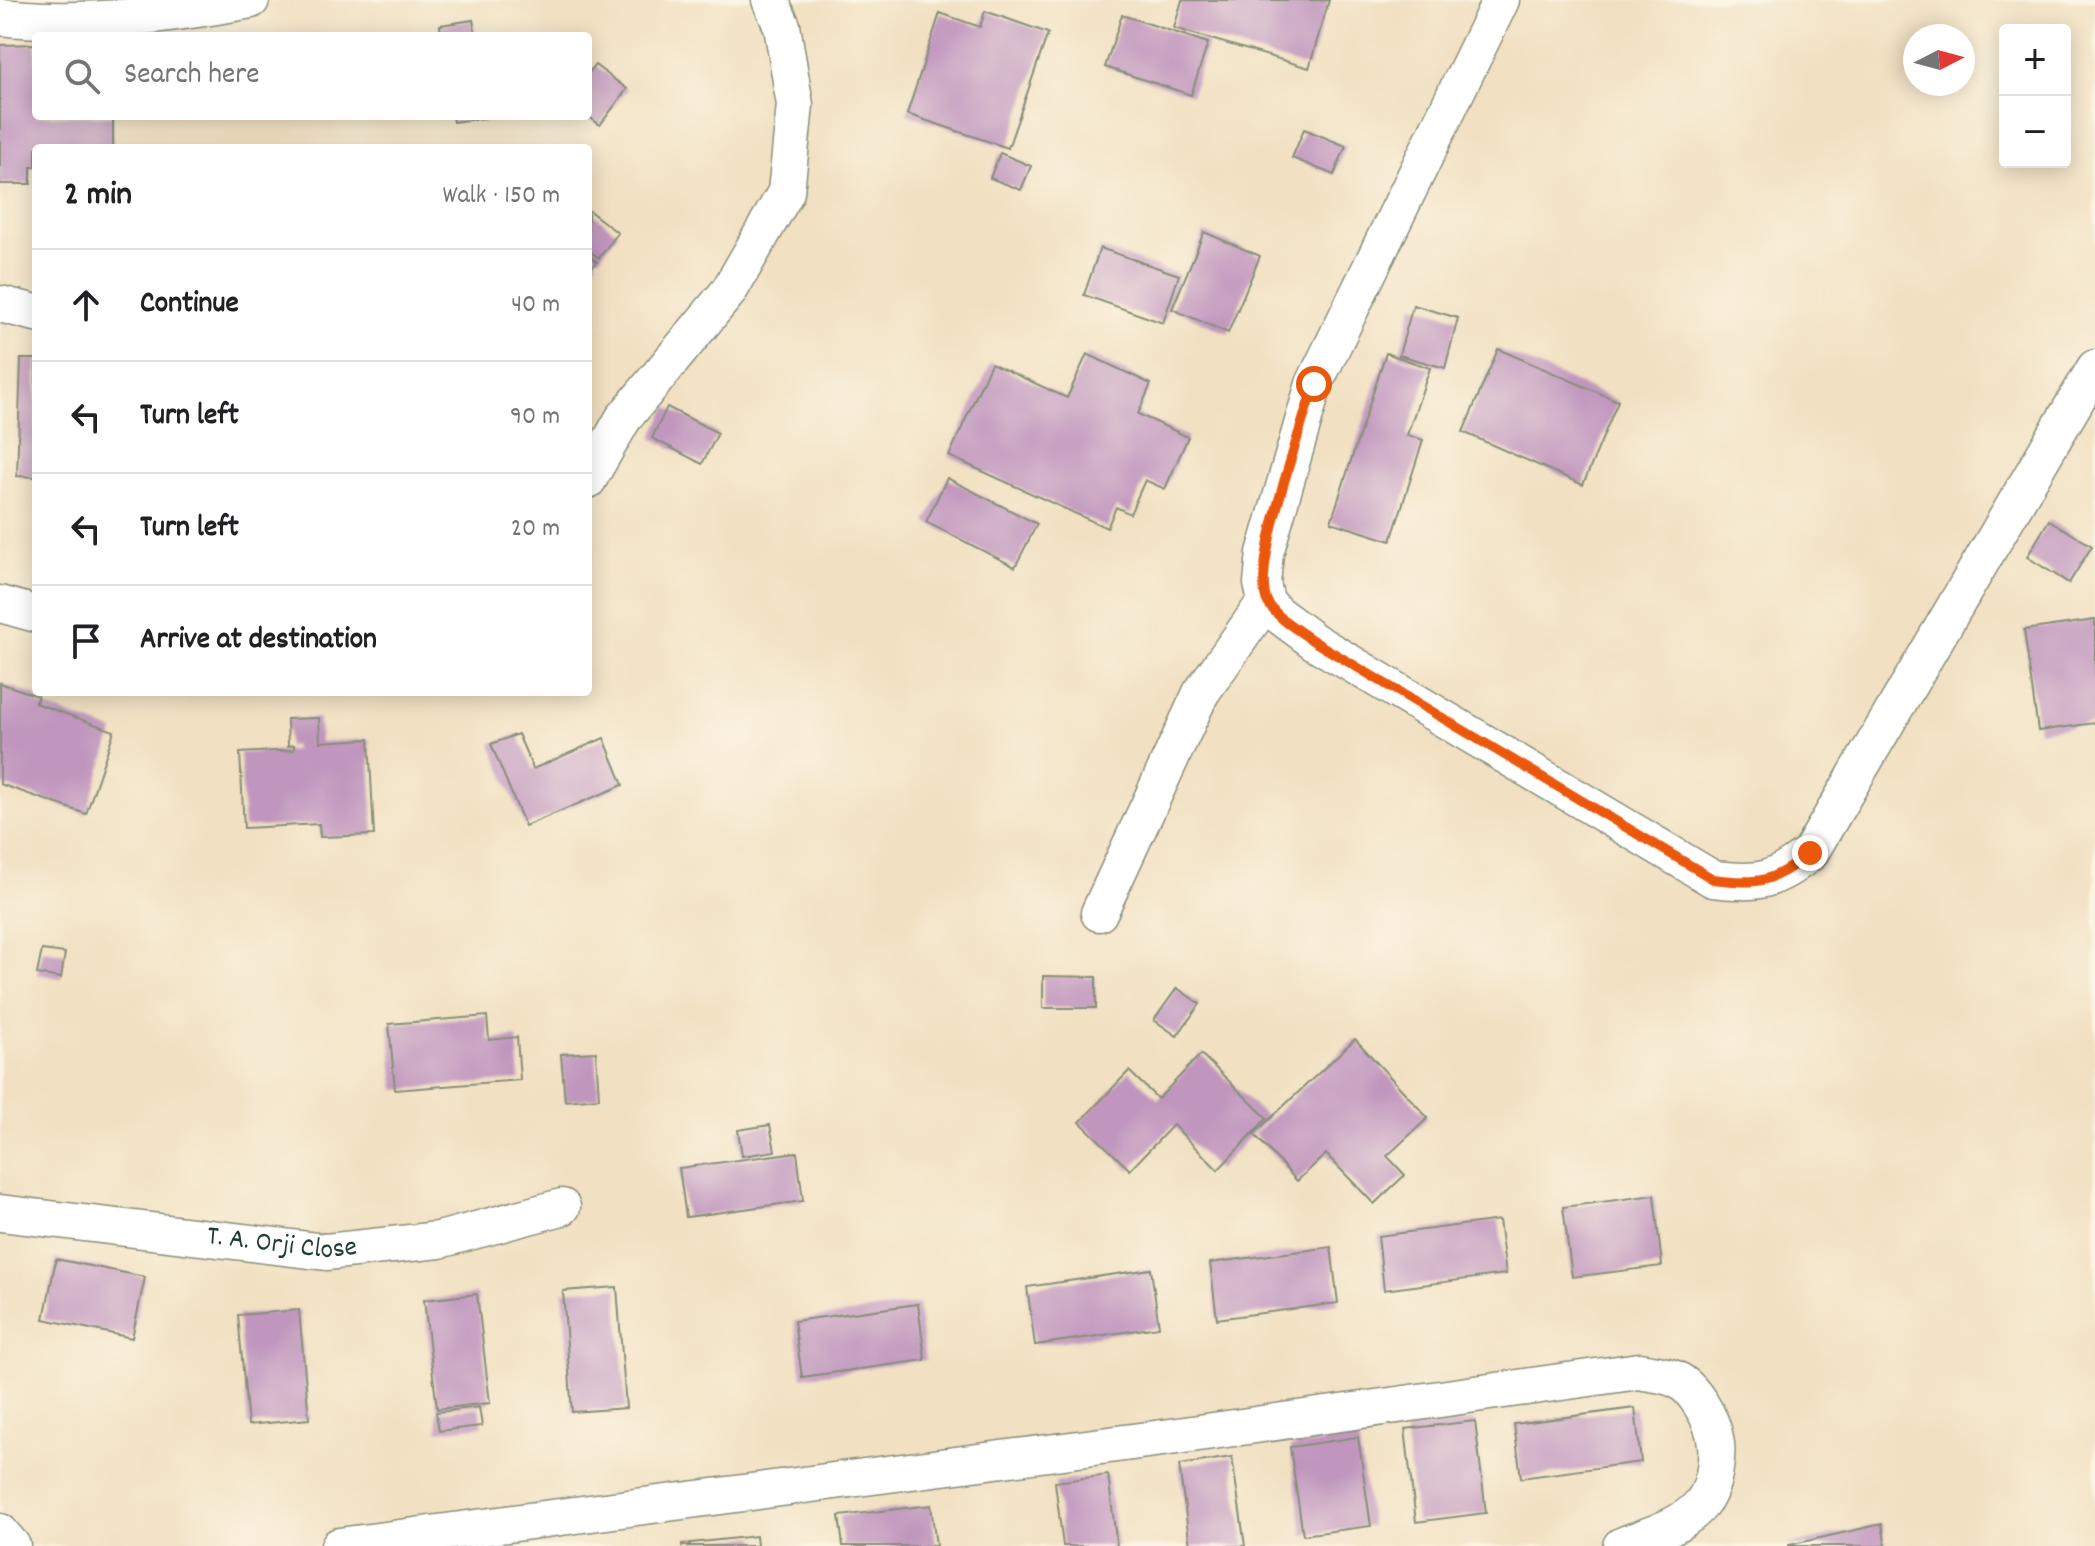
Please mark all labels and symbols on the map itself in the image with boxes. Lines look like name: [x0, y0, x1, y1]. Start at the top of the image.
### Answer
north arrow: [1903, 24, 1975, 96]
route start: [1296, 366, 1332, 402]
route end: [1792, 835, 1828, 871]
street label: T. A. Orji Close: [205, 1218, 359, 1272]

